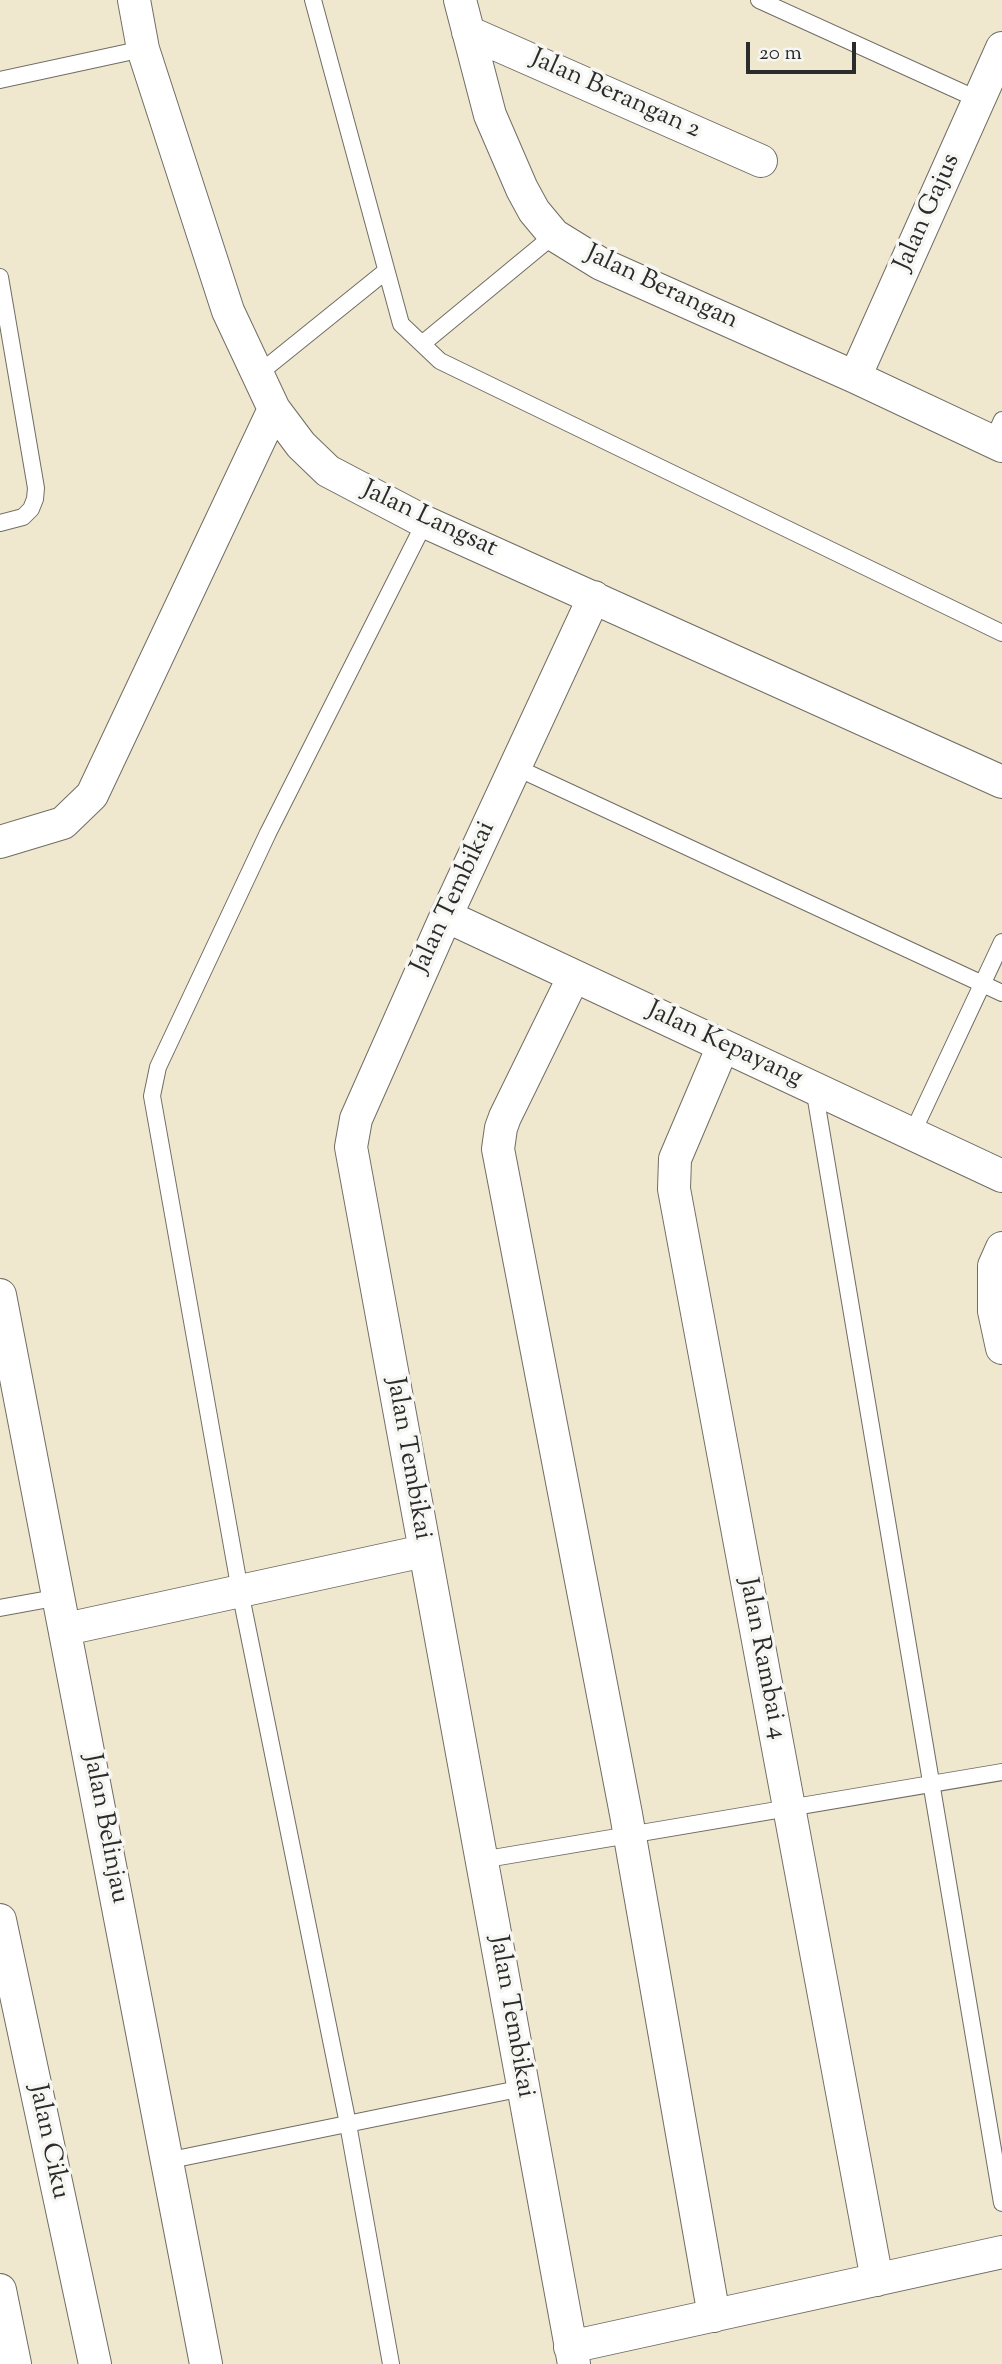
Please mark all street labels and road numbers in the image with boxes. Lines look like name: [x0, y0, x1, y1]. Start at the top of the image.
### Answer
street label: Jalan Berangan 2: [525, 45, 705, 147]
street label: Jalan Gajus: [889, 150, 969, 276]
street label: Jalan Berangan: [580, 240, 742, 338]
street label: Jalan Langsat: [356, 476, 502, 566]
street label: Jalan Tembikai: [406, 817, 504, 979]
street label: Jalan Kepayang: [641, 996, 807, 1096]
street label: Jalan Tembikai: [377, 1375, 437, 1543]
street label: Jalan Rambai 4: [730, 1576, 792, 1742]
street label: Jalan Belinjau: [74, 1752, 134, 1906]
street label: Jalan Tembikai: [480, 1933, 540, 2101]
street label: Jalan Ciku: [20, 2082, 74, 2202]

